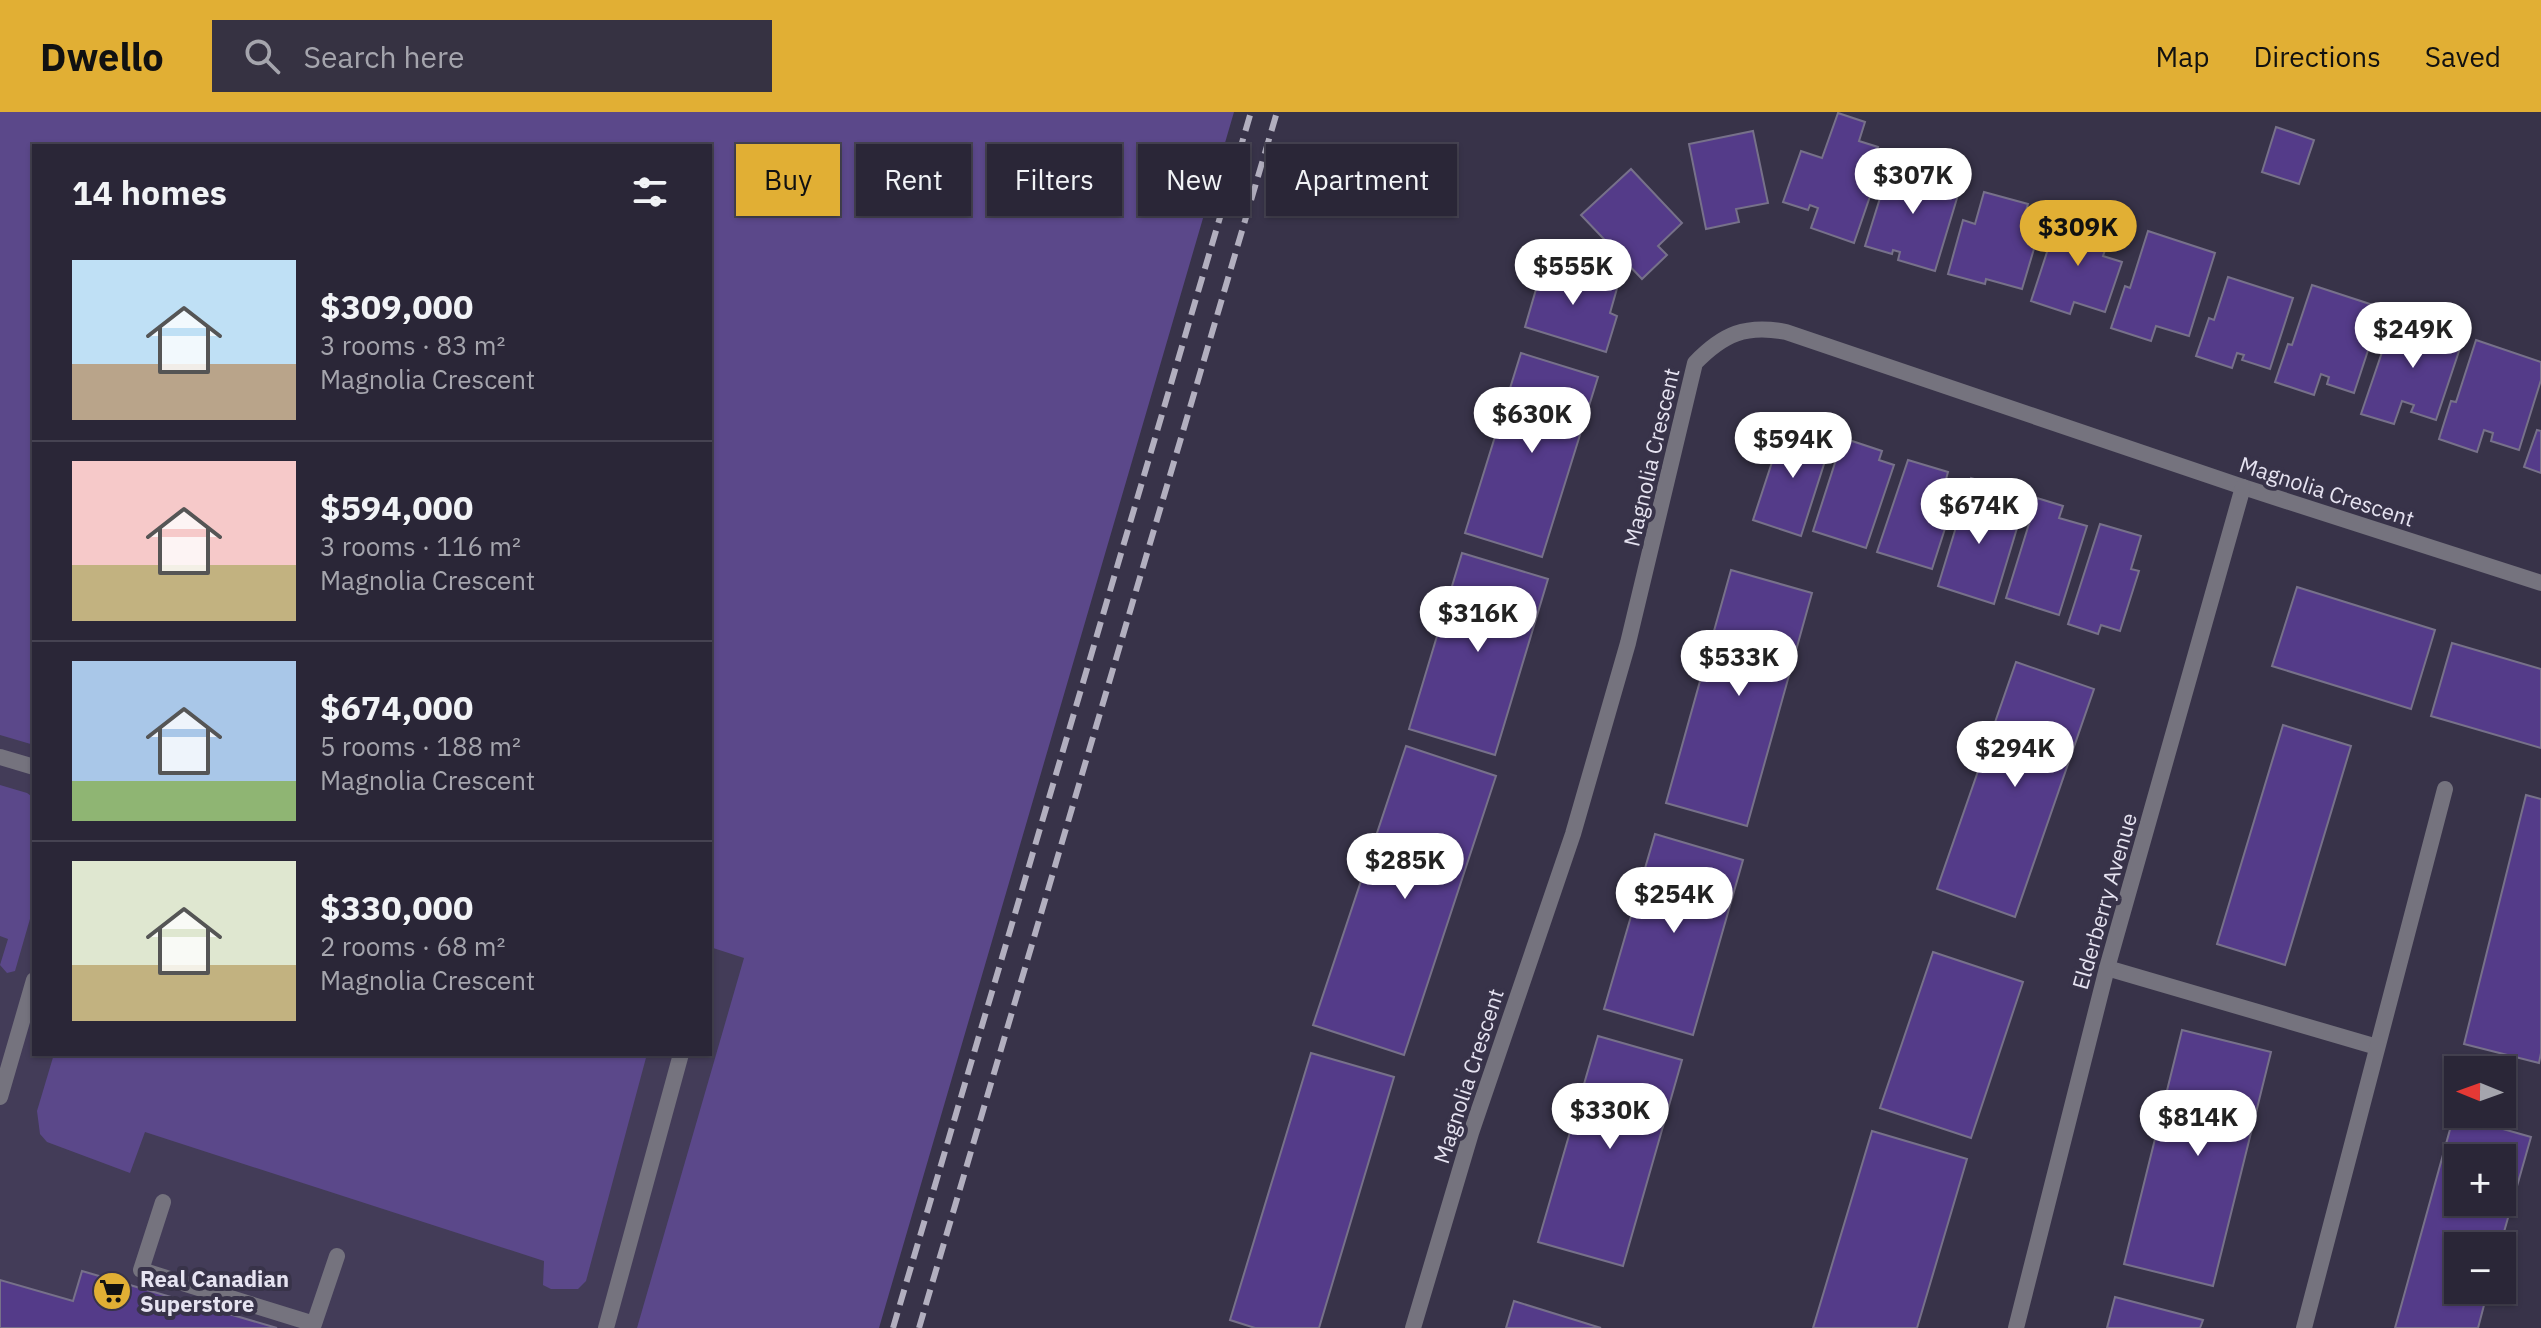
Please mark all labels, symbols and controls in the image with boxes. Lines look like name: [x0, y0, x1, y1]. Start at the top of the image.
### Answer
search box: [212, 20, 772, 92]
text: Dwello: [40, 32, 164, 81]
icon: search: [240, 34, 284, 78]
text: Search here: [304, 37, 464, 76]
text: Map: [2155, 38, 2209, 75]
text: Directions: [2253, 38, 2381, 75]
text: Saved: [2425, 38, 2501, 75]
chip: Buy: [736, 144, 840, 216]
chip: Rent: [856, 144, 971, 216]
chip: Filters: [987, 144, 1122, 216]
chip: New: [1138, 144, 1250, 216]
chip: Apartment: [1266, 144, 1457, 216]
pin: $307K: [1857, 148, 1969, 216]
text: $307K: [1873, 157, 1953, 191]
text: 14 homes: [72, 170, 227, 214]
icon: filters: [628, 170, 672, 214]
pin: $309K: [2022, 200, 2134, 268]
text: $309K: [2038, 209, 2118, 243]
pin: $555K: [1517, 239, 1629, 307]
text: $555K: [1533, 248, 1613, 282]
text: $309,000: [320, 284, 473, 328]
icon: home: [136, 292, 232, 388]
pin: $249K: [2357, 302, 2469, 370]
text: $249K: [2373, 311, 2453, 345]
text: 3 rooms · 83 m²: [320, 328, 505, 362]
text: Magnolia Crescent: [320, 362, 535, 396]
street label: Magnolia Crescent: [1616, 365, 1686, 549]
pin: $630K: [1476, 387, 1588, 455]
text: $630K: [1492, 396, 1572, 430]
pin: $594K: [1737, 412, 1849, 480]
text: $594K: [1753, 421, 1833, 455]
street label: Magnolia Crescent: [2236, 449, 2418, 533]
pin: $674K: [1923, 478, 2035, 546]
text: $594,000: [320, 485, 473, 529]
text: $674K: [1939, 487, 2019, 521]
icon: home: [136, 493, 232, 589]
text: 3 rooms · 116 m²: [320, 529, 521, 563]
text: Magnolia Crescent: [320, 563, 535, 597]
pin: $316K: [1422, 586, 1534, 654]
text: $316K: [1438, 595, 1518, 629]
pin: $533K: [1683, 630, 1795, 698]
text: $533K: [1699, 639, 1779, 673]
text: $674,000: [320, 685, 473, 729]
icon: home: [136, 693, 232, 789]
pin: $294K: [1959, 721, 2071, 789]
text: 5 rooms · 188 m²: [320, 729, 521, 763]
text: $294K: [1975, 730, 2055, 764]
text: Magnolia Crescent: [320, 763, 535, 797]
street label: Elderberry Avenue: [2065, 809, 2143, 993]
pin: $285K: [1349, 833, 1461, 901]
text: $285K: [1365, 842, 1445, 876]
pin: $254K: [1618, 867, 1730, 935]
text: $254K: [1634, 876, 1714, 910]
text: $330,000: [320, 885, 473, 929]
icon: home: [136, 893, 232, 989]
text: 2 rooms · 68 m²: [320, 929, 505, 963]
text: Magnolia Crescent: [320, 963, 535, 997]
street label: Magnolia Crescent: [1426, 985, 1510, 1167]
north arrow: [2444, 1056, 2516, 1128]
map controls: [2444, 1056, 2516, 1304]
pin: $330K: [1554, 1083, 1666, 1151]
pin: $814K: [2142, 1090, 2254, 1158]
text: $330K: [1570, 1092, 1650, 1126]
text: $814K: [2158, 1099, 2238, 1133]
button: +: [2444, 1144, 2516, 1216]
button: −: [2444, 1232, 2516, 1304]
place label: Real Canadian Superstore: [140, 1264, 289, 1318]
supermarket icon: Real Canadian Superstore: [91, 1270, 133, 1312]

